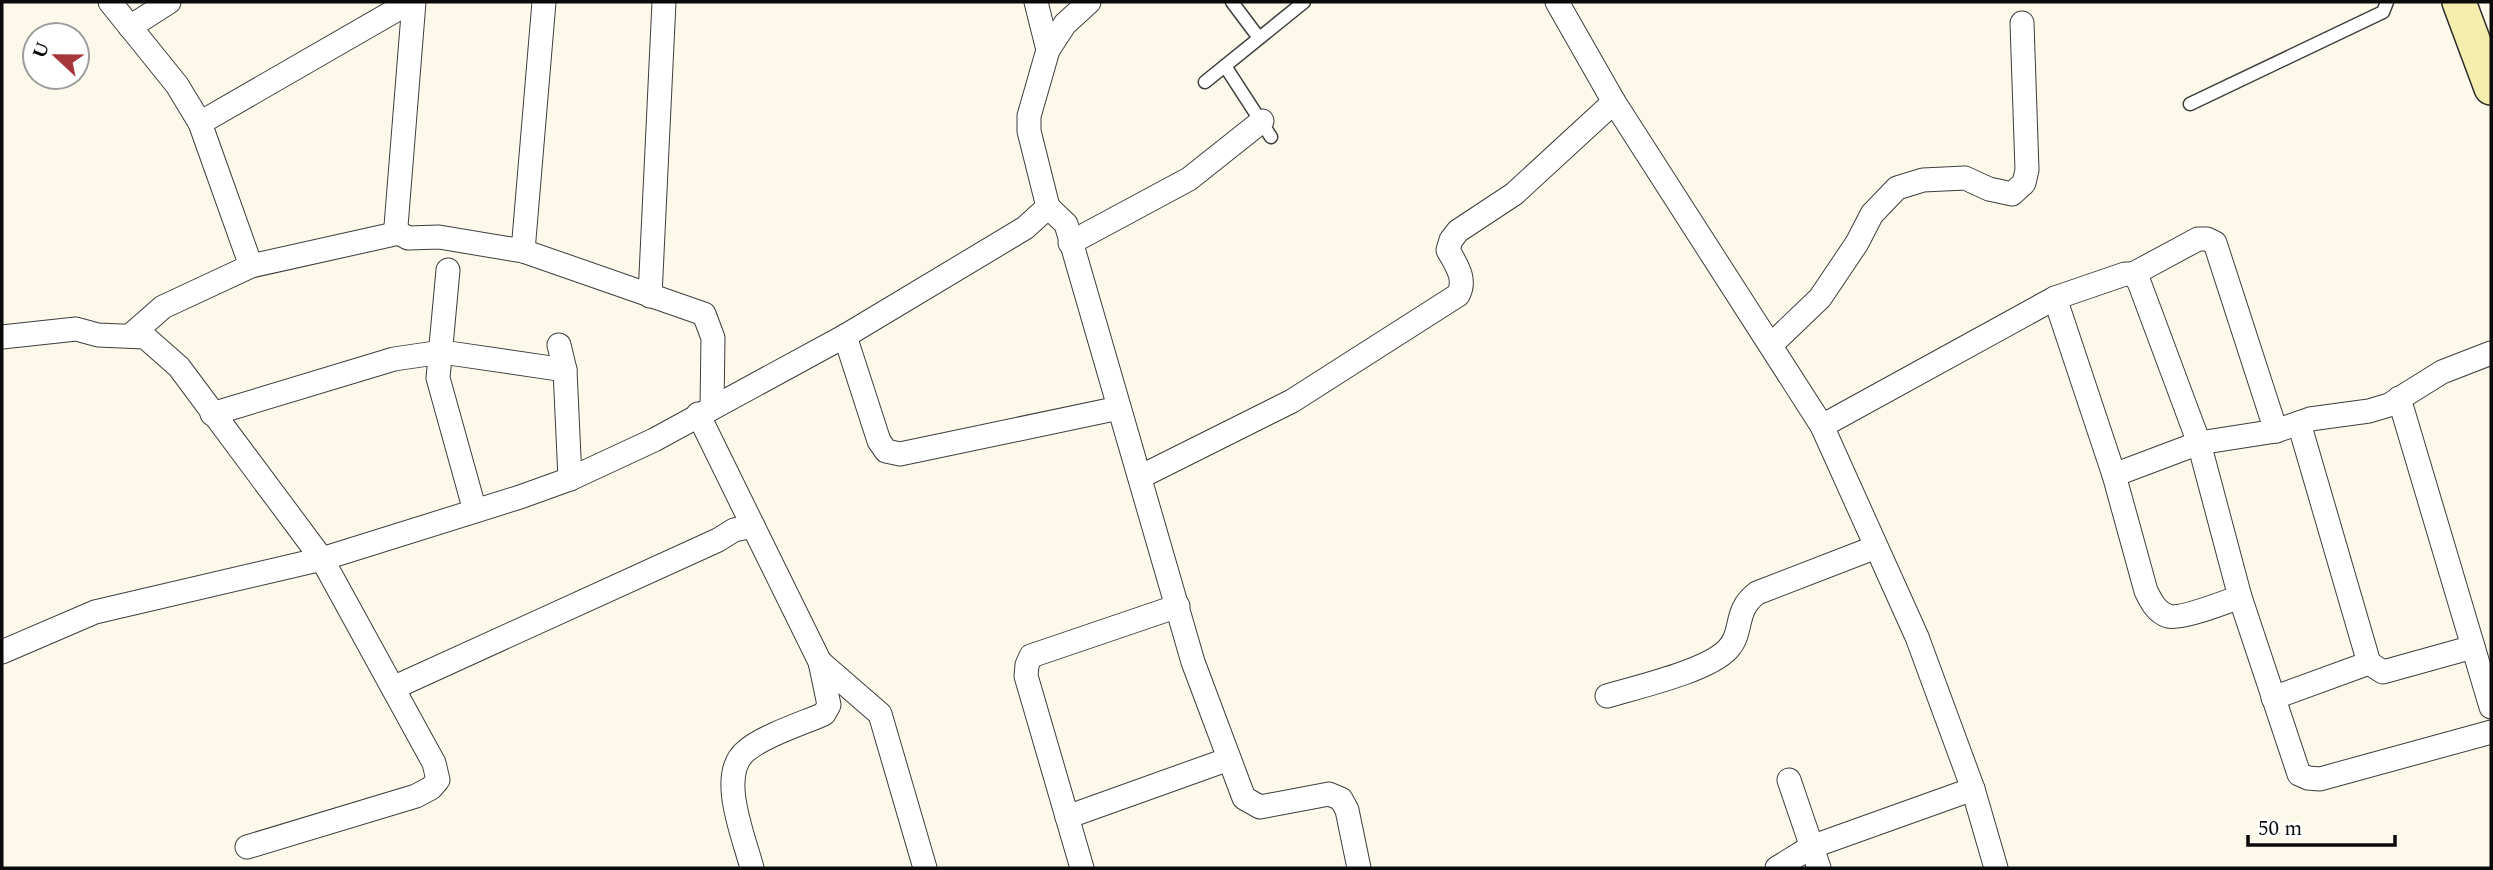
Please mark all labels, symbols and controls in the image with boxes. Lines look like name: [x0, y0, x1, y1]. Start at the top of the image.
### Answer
north arrow: [21, 21, 91, 91]
text: U: [25, 37, 58, 63]
scale bar: [2248, 804, 2395, 848]
text: 50 m: [2258, 813, 2302, 845]

